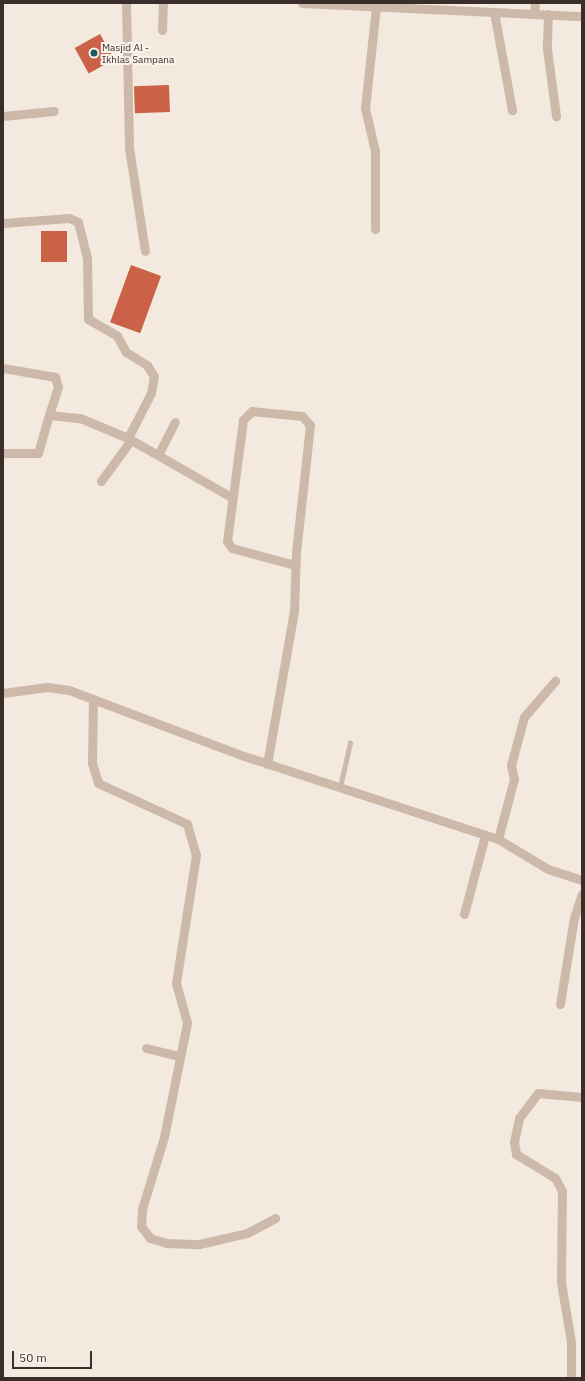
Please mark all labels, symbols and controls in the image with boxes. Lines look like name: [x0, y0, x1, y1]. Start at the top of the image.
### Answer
place label: Masjid Al - Ikhlas Sampana: [102, 41, 174, 64]
marker: Masjid Al - Ikhlas Sampana: [89, 48, 99, 58]
scale bar: [14, 1343, 94, 1369]
text: 50 m: [19, 1350, 47, 1365]

